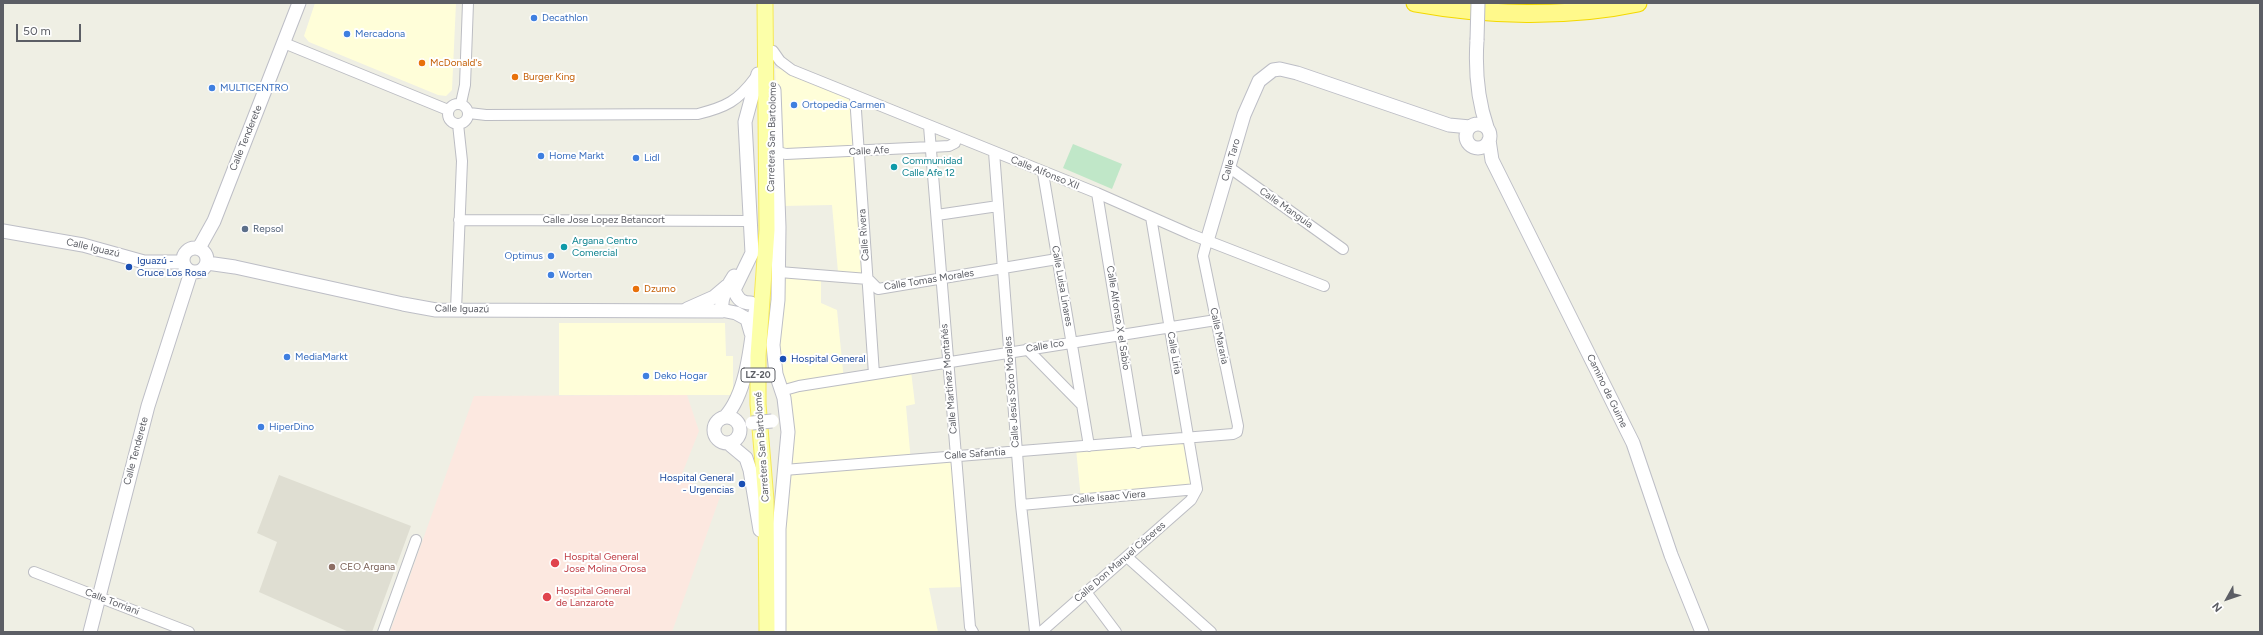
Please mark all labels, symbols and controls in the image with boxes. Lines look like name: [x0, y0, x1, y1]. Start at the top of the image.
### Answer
place label: Decathlon: [542, 12, 588, 24]
marker: Decathlon: [529, 13, 539, 23]
scale bar: [18, 16, 83, 42]
text: 50 m: [23, 24, 51, 38]
place label: Mercadona: [355, 28, 405, 40]
marker: Mercadona: [342, 29, 352, 39]
place label: McDonald's: [430, 57, 482, 69]
marker: McDonald's: [417, 58, 427, 68]
place label: Burger King: [523, 71, 575, 83]
marker: Burger King: [510, 72, 520, 82]
place label: MULTICENTRO: [220, 82, 289, 94]
street label: Carretera San Bartolome: [765, 82, 779, 192]
marker: MULTICENTRO: [207, 83, 217, 93]
place label: Ortopedia Carmen: [802, 99, 885, 111]
marker: Ortopedia Carmen: [789, 100, 799, 110]
street label: Calle Tenderete: [227, 103, 265, 173]
street label: Calle Taro: [1219, 137, 1243, 183]
street label: Calle Afe: [848, 144, 890, 158]
place label: Home Markt: [549, 150, 604, 162]
marker: Home Markt: [536, 151, 546, 161]
place label: Lidl: [644, 152, 660, 164]
marker: Lidl: [631, 153, 641, 163]
street label: Calle Alfonso XII: [1009, 154, 1081, 192]
place label: Communidad Calle Afe 12: [902, 155, 962, 178]
marker: Communidad Calle Afe 12: [889, 162, 899, 172]
street label: Calle Manguia: [1257, 185, 1315, 231]
street label: Calle Rivera: [856, 209, 872, 261]
street label: Calle Jose Lopez Betancort: [543, 214, 665, 226]
place label: Repsol: [253, 223, 283, 235]
marker: Repsol: [240, 224, 250, 234]
place label: Argana Centro Comercial: [572, 235, 637, 258]
street label: Calle Iguazú: [65, 236, 121, 260]
marker: Argana Centro Comercial: [559, 242, 569, 252]
street label: Calle Luisa Linares: [1049, 245, 1075, 327]
place label: Optimus: [504, 250, 543, 262]
marker: Optimus: [546, 251, 556, 261]
place label: Iguazú - Cruce Los Rosa: [137, 255, 206, 278]
marker: Iguazú - Cruce Los Rosa: [124, 262, 134, 272]
street label: Calle Alfonso X el Sabio: [1104, 265, 1132, 371]
street label: Calle Tomas Morales: [883, 267, 975, 293]
place label: Worten: [559, 269, 592, 281]
marker: Worten: [546, 270, 556, 280]
place label: Dzumo: [644, 283, 676, 295]
marker: Dzumo: [631, 284, 641, 294]
street label: Calle Iguazú: [435, 303, 489, 315]
street label: Calle Mararia: [1207, 307, 1231, 365]
street label: Calle Martínez Montañés: [938, 323, 960, 435]
street label: Calle Liria: [1164, 331, 1184, 375]
street label: Calle Jesús Soto Morales: [1002, 336, 1022, 448]
street label: Calle Ico: [1025, 337, 1065, 355]
place label: MediaMarkt: [295, 351, 348, 363]
marker: MediaMarkt: [282, 352, 292, 362]
street label: Camino de Guime: [1584, 352, 1630, 430]
place label: Hospital General: [791, 353, 866, 365]
marker: Hospital General: [778, 354, 788, 364]
road number: LZ-20: [741, 368, 775, 382]
place label: Deko Hogar: [654, 370, 707, 382]
marker: Deko Hogar: [641, 371, 651, 381]
street label: Carretera San Bartolomé: [752, 392, 772, 502]
street label: Calle Tenderete: [121, 416, 151, 486]
place label: HiperDino: [269, 421, 314, 433]
marker: HiperDino: [256, 422, 266, 432]
street label: Calle Safantia: [944, 446, 1006, 462]
place label: Hospital General - Urgencias: [659, 472, 734, 496]
marker: Hospital General - Urgencias: [737, 479, 747, 489]
street label: Calle Isaac Viera: [1072, 488, 1146, 506]
street label: Calle Don Manuel Cáceres: [1072, 519, 1168, 605]
place label: Hospital General Jose Molina Orosa: [564, 551, 646, 574]
marker: Hospital General Jose Molina Orosa: [549, 557, 561, 569]
place label: CEO Argana: [340, 561, 395, 573]
marker: CEO Argana: [327, 562, 337, 572]
north arrow: [2207, 579, 2247, 619]
place label: Hospital General de Lanzarote: [556, 585, 631, 608]
street label: Calle Torriani: [83, 586, 141, 618]
marker: Hospital General de Lanzarote: [541, 591, 553, 603]
text: N: [2210, 600, 2225, 614]

